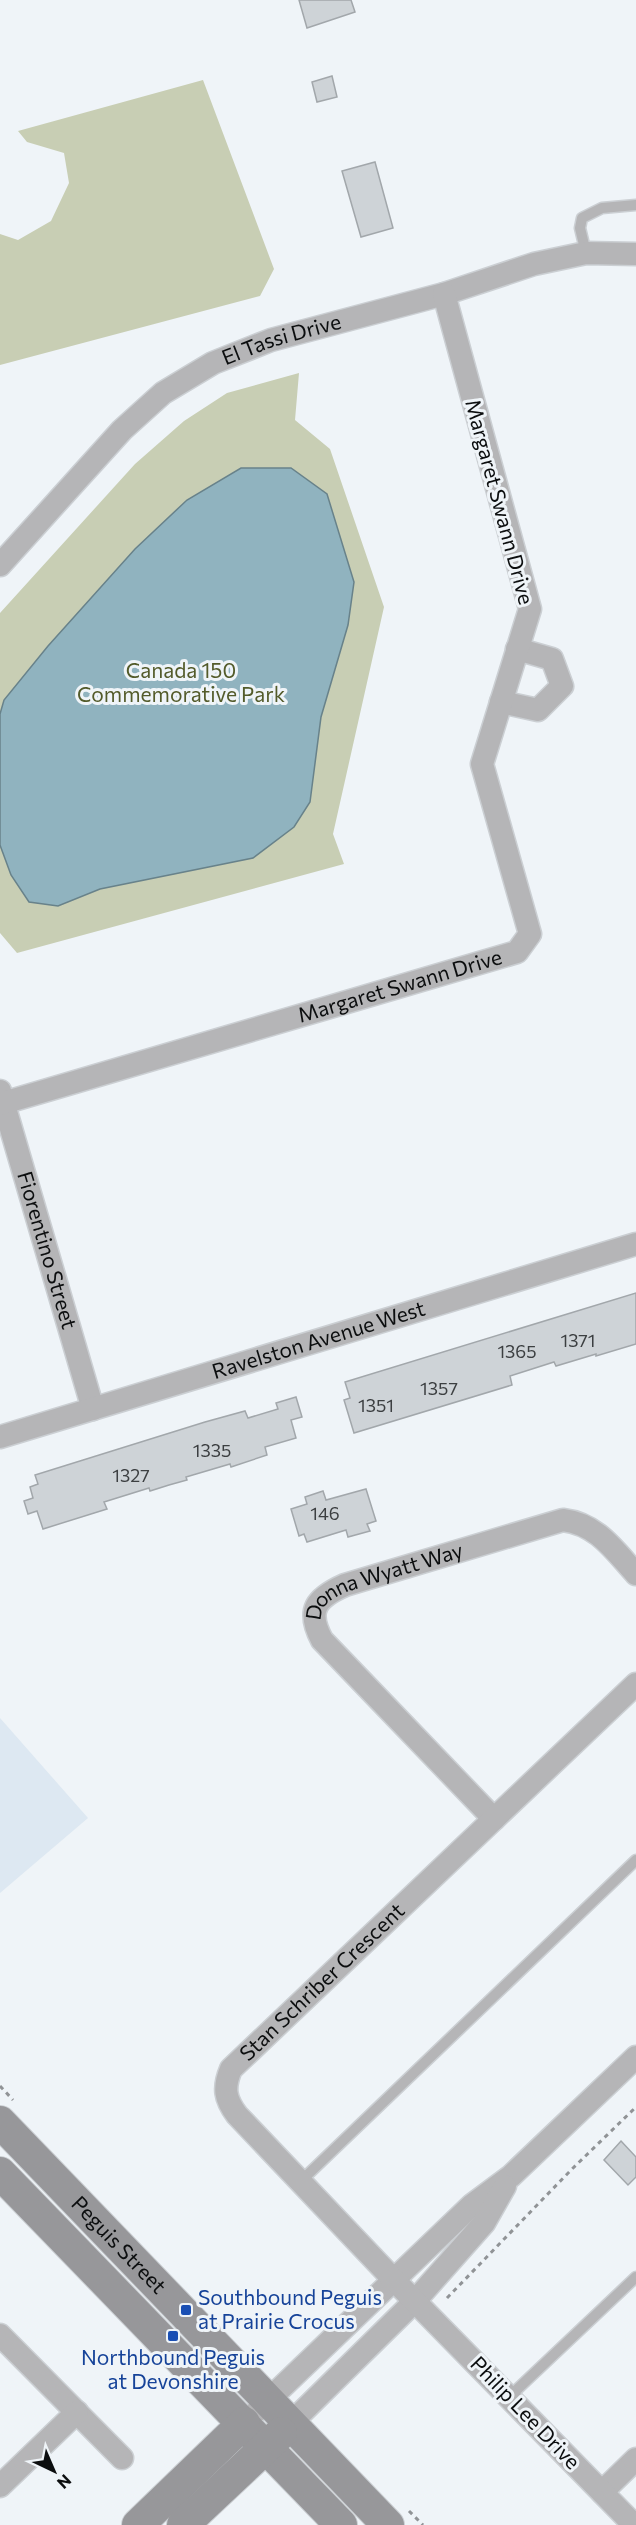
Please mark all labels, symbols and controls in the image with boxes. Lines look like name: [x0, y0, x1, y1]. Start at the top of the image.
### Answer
street label: El Tassi Drive: [218, 308, 343, 369]
street label: Margaret Swann Drive: [461, 396, 540, 607]
park label: Canada 150 Commemorative Park: [77, 657, 285, 706]
street label: Margaret Swann Drive: [295, 943, 505, 1027]
street label: Fiorentino Street: [13, 1168, 83, 1332]
street label: Ravelston Avenue West: [209, 1295, 428, 1383]
house number: 1371: [560, 1329, 596, 1351]
house number: 1365: [497, 1340, 537, 1362]
house number: 1357: [420, 1377, 458, 1399]
house number: 1351: [358, 1394, 394, 1416]
house number: 1335: [193, 1439, 231, 1461]
house number: 1327: [112, 1464, 150, 1486]
house number: 146: [310, 1502, 340, 1524]
street label: Donna Wyatt Way: [300, 1537, 466, 1622]
street label: Stan Schriber Crescent: [234, 1897, 409, 2065]
street label: Peguis Street: [67, 2190, 172, 2298]
place label: Southbound Peguis at Prairie Crocus: [198, 2284, 382, 2333]
marker: Southbound Peguis at Prairie Crocus: [179, 2303, 193, 2317]
marker: Northbound Peguis at Devonshire: [166, 2329, 180, 2343]
place label: Northbound Peguis at Devonshire: [81, 2344, 265, 2393]
street label: Philip Lee Drive: [466, 2351, 586, 2473]
north arrow: [24, 2441, 84, 2501]
text: N: [54, 2471, 76, 2493]

